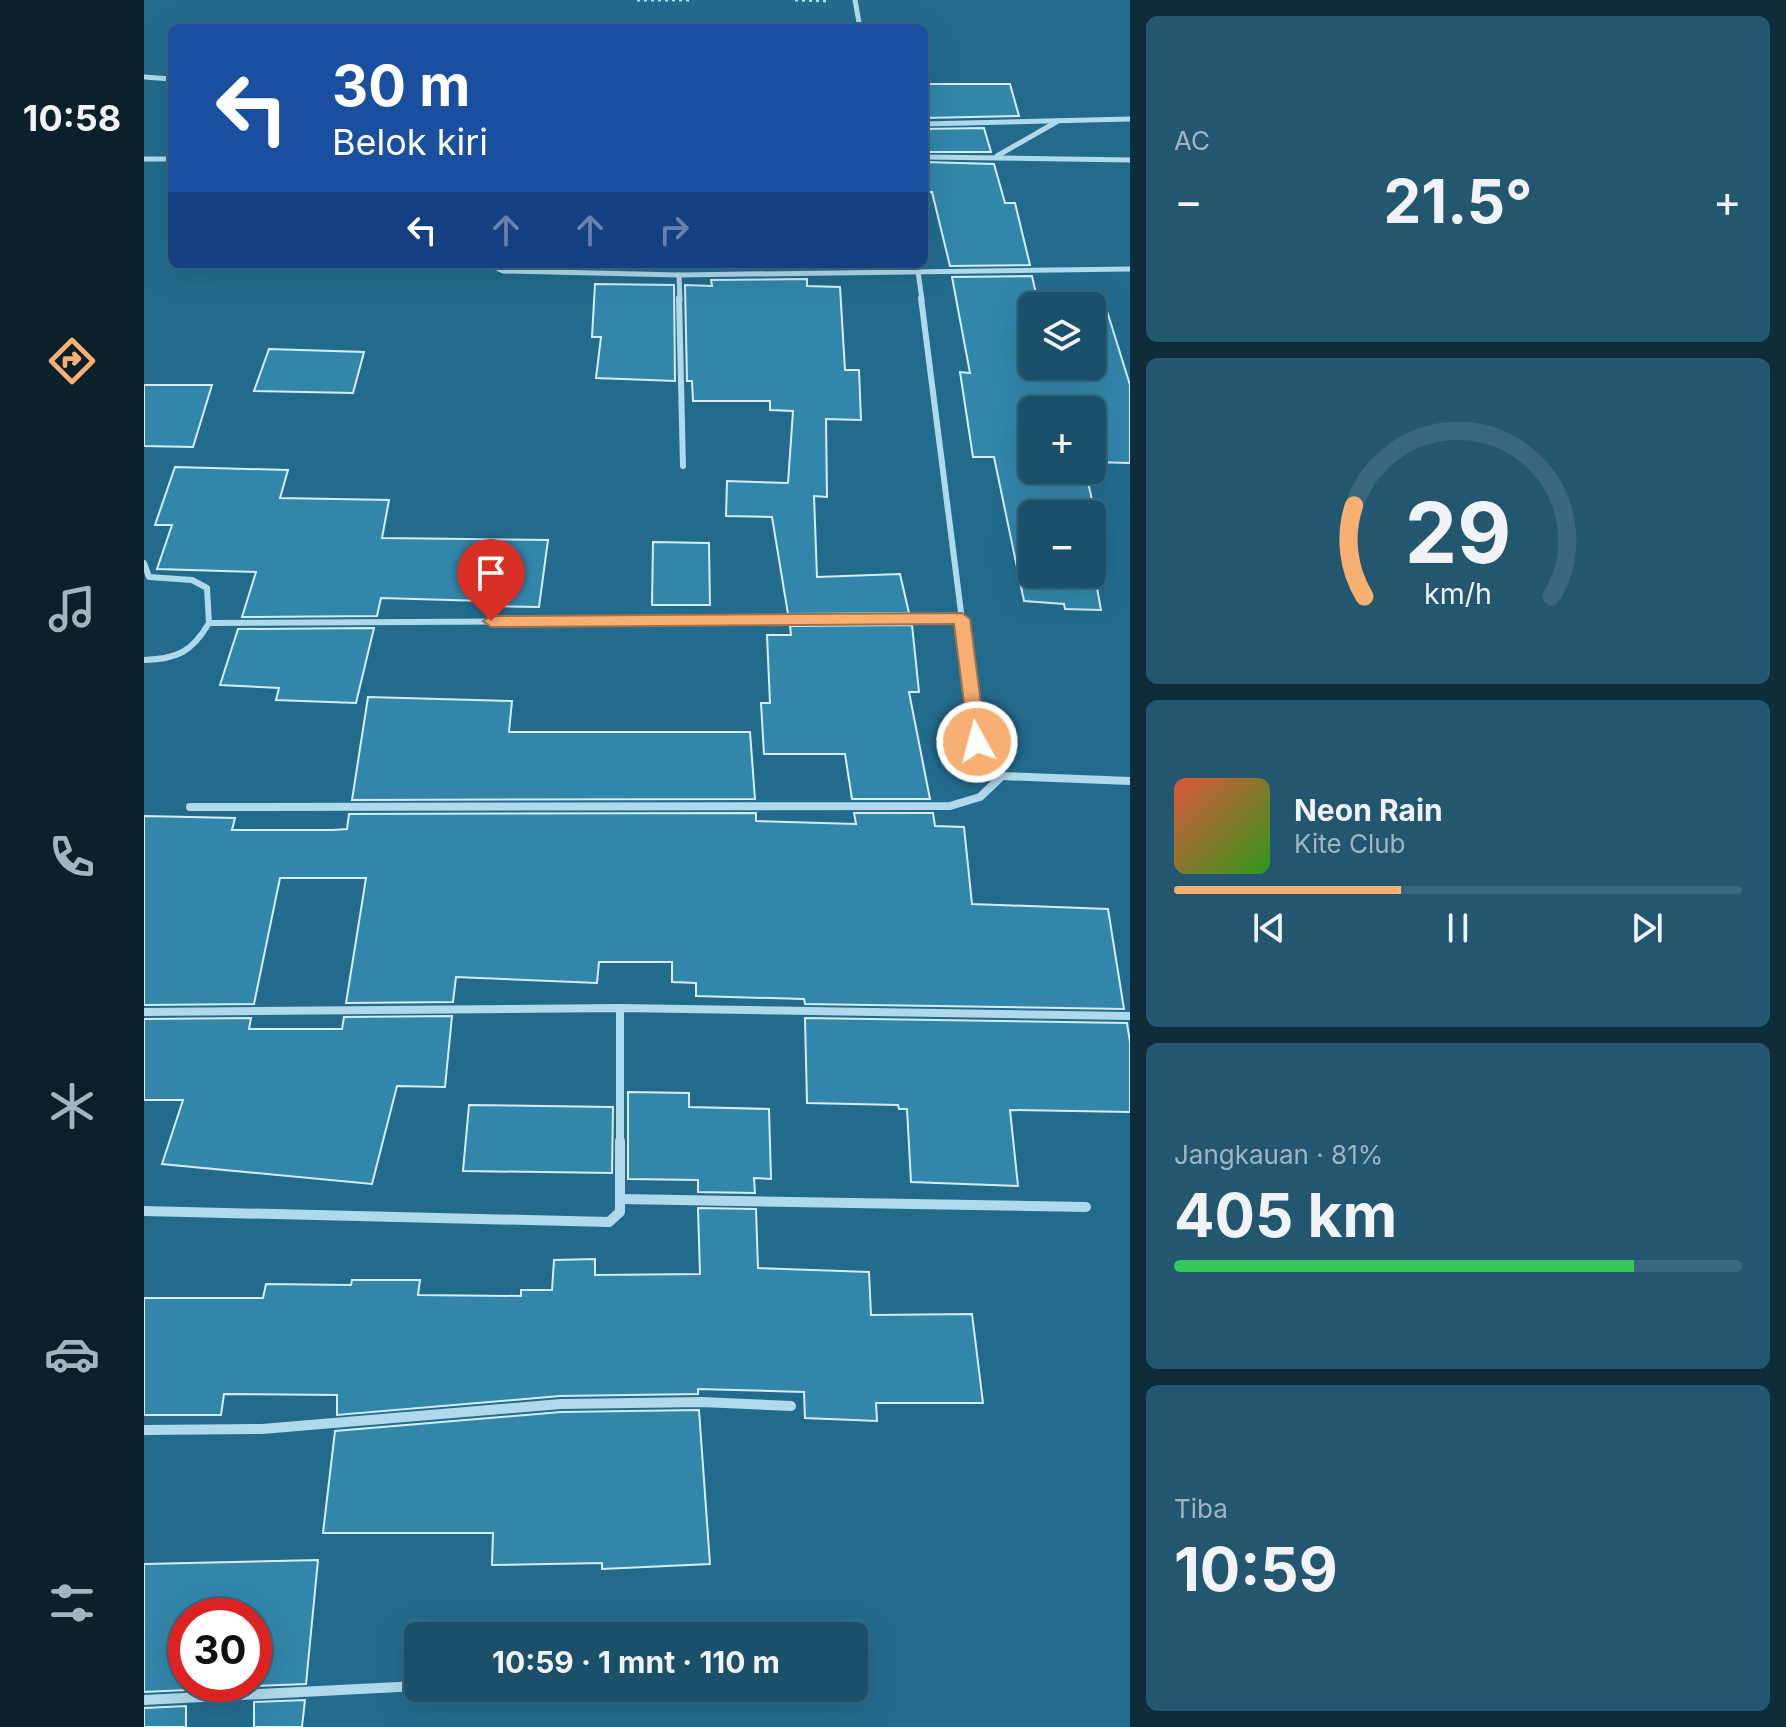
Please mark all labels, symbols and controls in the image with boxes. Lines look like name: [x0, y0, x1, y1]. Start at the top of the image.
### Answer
text: 30 m: [332, 52, 470, 120]
icon: left: [200, 56, 304, 160]
text: 10:58: [23, 96, 121, 140]
text: Belok kiri: [332, 120, 488, 164]
text: AC: [1174, 125, 1210, 156]
text: 21.5°: [1384, 165, 1532, 237]
text: −: [1174, 174, 1203, 228]
text: +: [1713, 174, 1742, 228]
icon: left: [400, 208, 444, 252]
icon: ahead: [484, 208, 528, 252]
icon: ahead: [568, 208, 612, 252]
icon: right: [652, 208, 696, 252]
map controls: [1018, 292, 1106, 588]
button: layers: [1018, 292, 1106, 380]
icon: directions: [44, 333, 100, 389]
button: +: [1018, 396, 1106, 484]
text: 29: [1405, 482, 1511, 583]
button: −: [1018, 500, 1106, 588]
pin: [457, 539, 525, 621]
icon: arrive: [469, 551, 513, 595]
text: km/h: [1424, 576, 1492, 611]
icon: music: [44, 581, 100, 637]
position arrow: [935, 700, 1019, 784]
text: Neon Rain: [1294, 792, 1443, 828]
text: Kite Club: [1294, 828, 1405, 859]
icon: phone: [44, 829, 100, 885]
icon: previous: [1247, 906, 1291, 950]
icon: pause: [1436, 906, 1480, 950]
icon: next: [1625, 906, 1669, 950]
icon: climate: [44, 1078, 100, 1134]
text: Jangkauan · 81%: [1174, 1139, 1383, 1170]
text: 405 km: [1174, 1179, 1397, 1251]
icon: car: [44, 1326, 100, 1382]
text: Tiba: [1174, 1493, 1228, 1524]
text: 10:59: [1174, 1533, 1338, 1605]
icon: filters: [44, 1575, 100, 1631]
speed limit sign: 30: [168, 1598, 272, 1702]
text: 10:59 · 1 mnt · 110 m: [492, 1644, 780, 1680]

